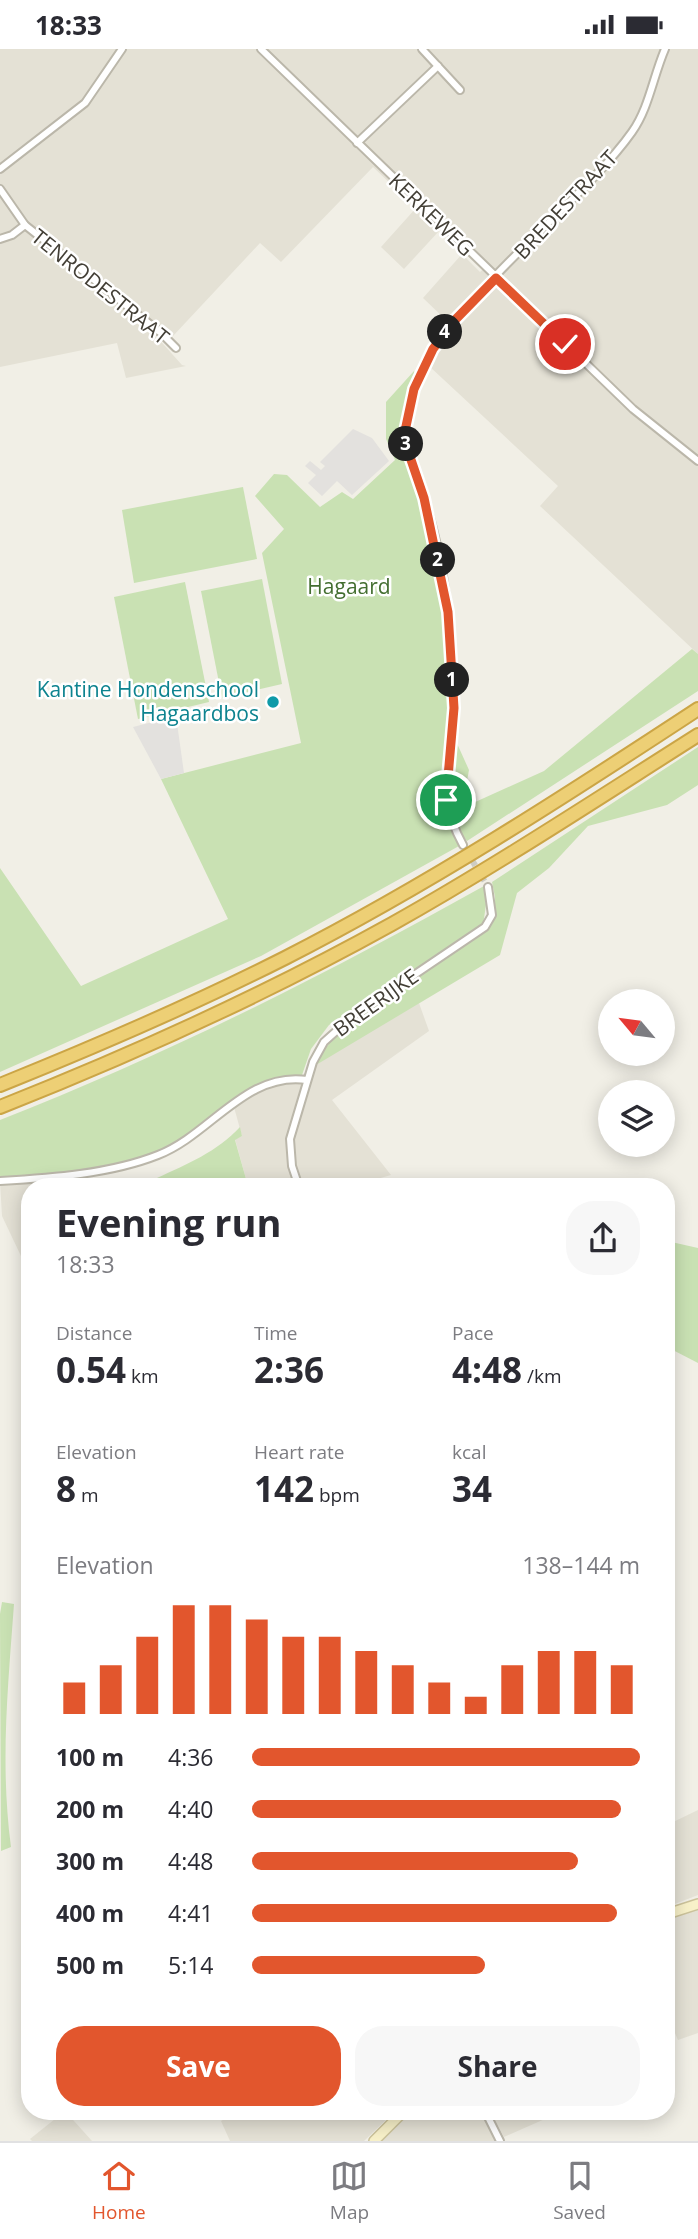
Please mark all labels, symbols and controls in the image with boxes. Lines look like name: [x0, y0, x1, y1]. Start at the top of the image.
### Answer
text: 18:33: [35, 7, 102, 43]
street label: BREDESTRAAT: [508, 144, 623, 265]
street label: KERKEWEG: [383, 167, 480, 262]
street label: TENRODESTRAAT: [26, 222, 176, 351]
pin: [535, 314, 595, 374]
pin: 4: [428, 315, 462, 349]
text: 4: [439, 318, 450, 344]
icon: check: [546, 325, 584, 363]
pin: 3: [388, 427, 424, 461]
text: 3: [400, 430, 411, 456]
pin: 2: [420, 543, 456, 577]
text: 2: [432, 546, 443, 572]
park label: Hagaard: [307, 572, 391, 600]
pin: 1: [434, 663, 470, 697]
text: 1: [446, 666, 457, 692]
place label: Kantine Hondenschool Hagaardbos: [37, 675, 259, 727]
marker: Kantine Hondenschool Hagaardbos: [265, 694, 281, 710]
pin: [416, 770, 476, 830]
icon: arrive: [427, 781, 465, 819]
street label: BREERIJKE: [327, 962, 424, 1043]
north arrow: [598, 989, 676, 1066]
map controls: [598, 989, 675, 1157]
button: layers: [598, 1080, 675, 1157]
text: Evening run: [56, 1196, 281, 1248]
button: share: [566, 1201, 640, 1275]
text: 18:33: [56, 1248, 115, 1280]
text: Distance: [56, 1320, 132, 1346]
text: Time: [254, 1320, 298, 1346]
text: Pace: [452, 1320, 494, 1346]
text: 0.54: [56, 1346, 126, 1393]
text: 2:36: [254, 1346, 324, 1393]
text: 4:48: [452, 1346, 522, 1393]
text: km: [126, 1363, 159, 1389]
text: /km: [522, 1363, 562, 1389]
text: Elevation: [56, 1439, 137, 1465]
text: Heart rate: [254, 1439, 344, 1465]
text: kcal: [452, 1439, 486, 1465]
text: 8: [56, 1465, 76, 1512]
text: 142: [254, 1465, 314, 1512]
text: 34: [452, 1465, 492, 1512]
text: m: [76, 1482, 99, 1508]
text: bpm: [314, 1482, 360, 1508]
text: Elevation: [56, 1549, 154, 1581]
text: 138–144 m: [522, 1549, 640, 1581]
text: 100 m: [56, 1741, 124, 1773]
text: 4:36: [168, 1741, 214, 1773]
text: 200 m: [56, 1793, 124, 1825]
text: 4:40: [168, 1793, 214, 1825]
text: 300 m: [56, 1845, 124, 1877]
text: 4:48: [168, 1845, 214, 1877]
text: 400 m: [56, 1897, 124, 1929]
text: 4:41: [168, 1897, 214, 1929]
text: 500 m: [56, 1949, 124, 1981]
text: 5:14: [168, 1949, 214, 1981]
button: Save: [56, 2026, 341, 2106]
button: Share: [355, 2026, 640, 2106]
tab: Home: [92, 2157, 146, 2225]
tab: Map: [330, 2157, 369, 2225]
tab: Saved: [553, 2157, 606, 2225]

